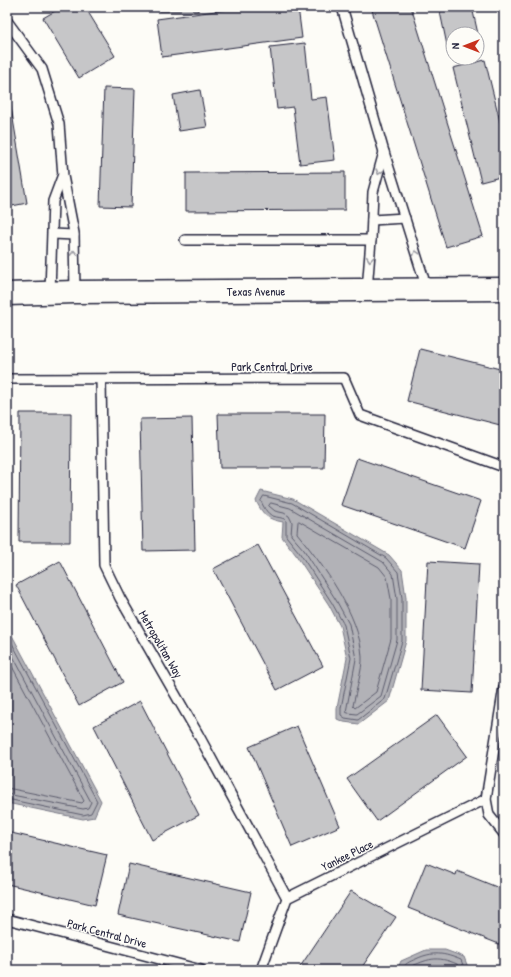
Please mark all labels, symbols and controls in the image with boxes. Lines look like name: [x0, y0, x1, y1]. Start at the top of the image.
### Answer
north arrow: [445, 26, 485, 66]
text: N: [448, 43, 462, 49]
one-way arrow: [375, 168, 384, 175]
one-way arrow: [412, 249, 421, 256]
one-way arrow: [70, 250, 78, 256]
one-way arrow: [365, 256, 374, 262]
street label: Texas Avenue: [227, 282, 285, 299]
street label: Park Central Drive: [231, 358, 313, 375]
street label: Metropolitan Way: [135, 607, 187, 681]
street label: Yankee Place: [318, 835, 376, 875]
street label: Park Central Drive: [65, 914, 149, 952]

